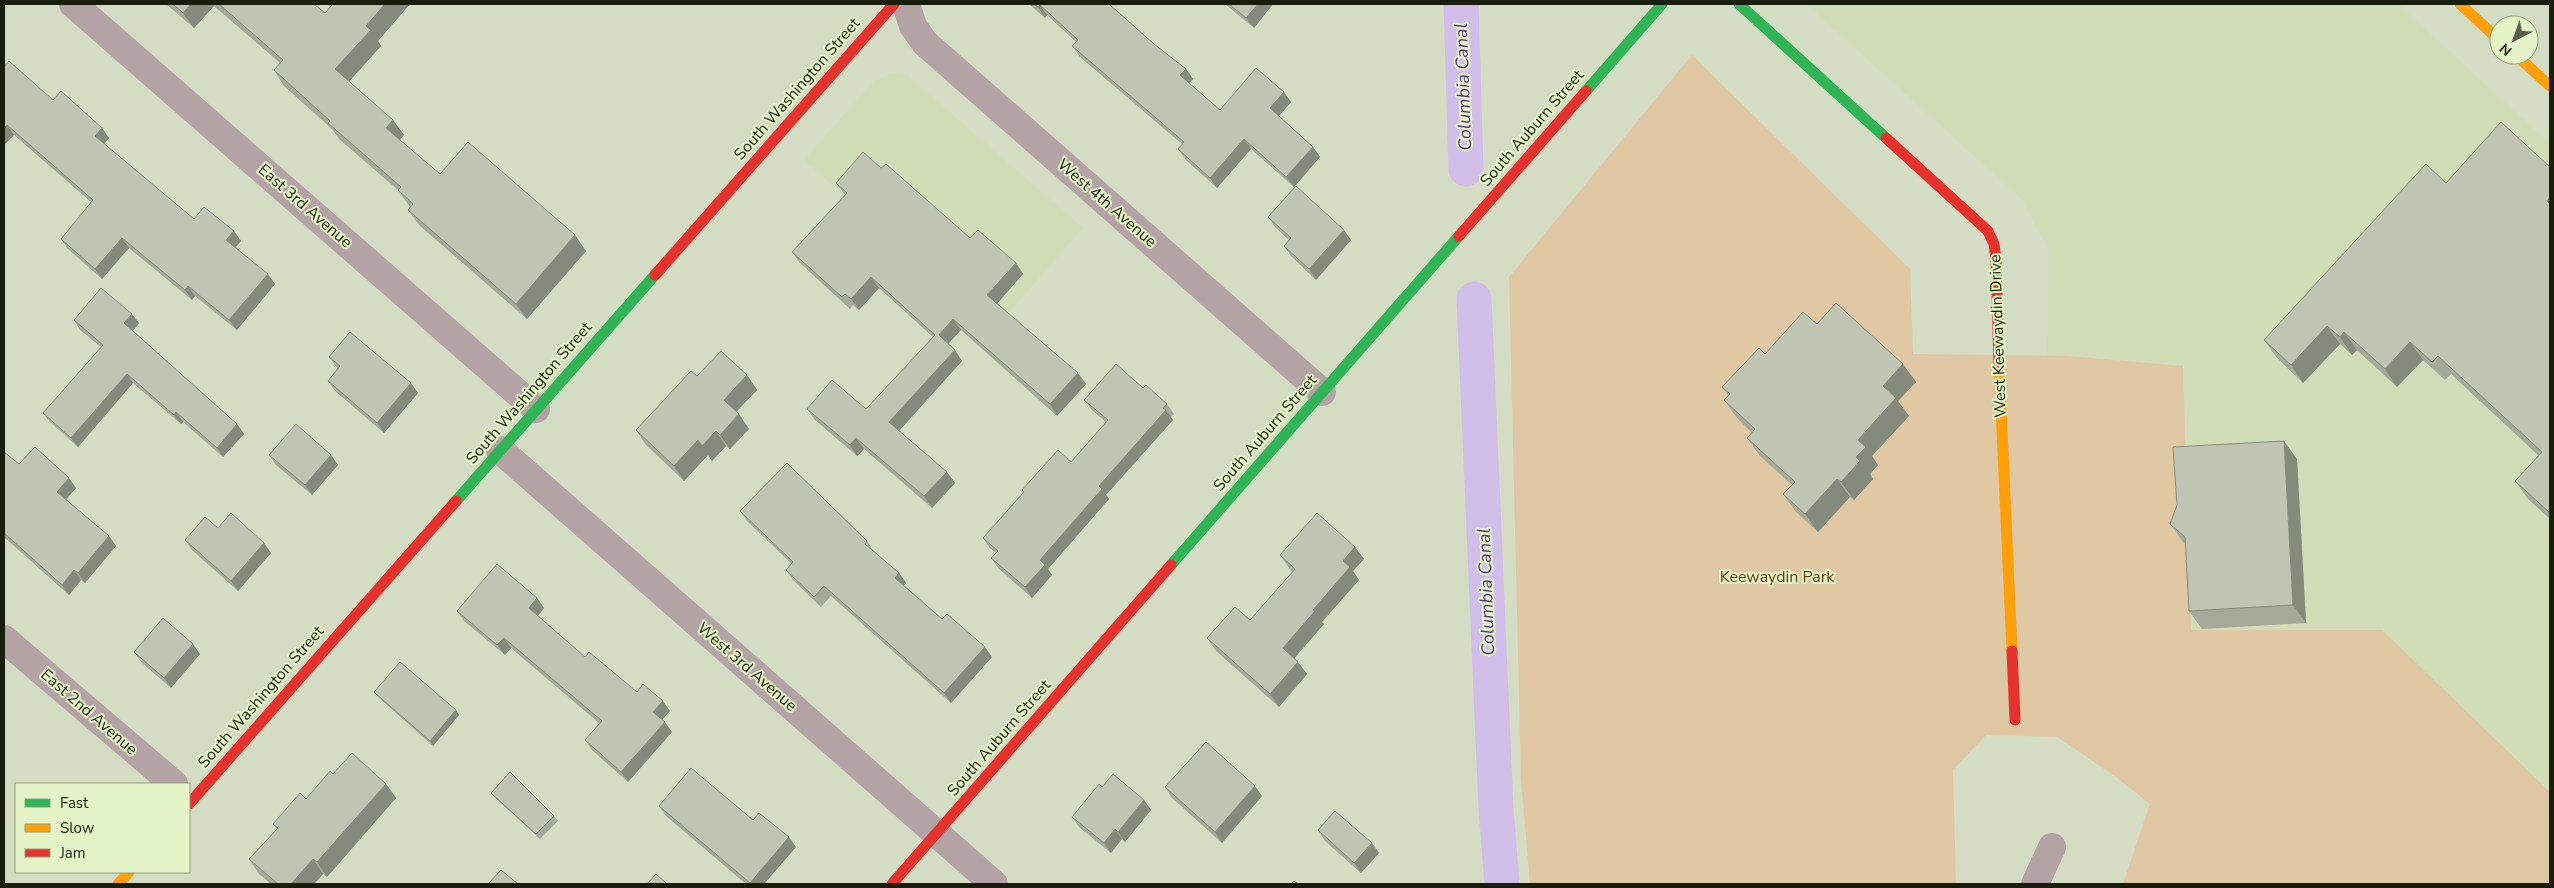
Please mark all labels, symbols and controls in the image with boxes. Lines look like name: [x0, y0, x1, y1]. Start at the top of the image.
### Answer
street label: South Washington Street: [729, 13, 865, 165]
north arrow: [2489, 15, 2539, 65]
water label: Columbia Canal: [1449, 23, 1477, 151]
text: N: [2496, 39, 2516, 60]
street label: South Auburn Street: [1475, 65, 1589, 191]
street label: West 4th Avenue: [1052, 154, 1162, 252]
street label: East 3rd Avenue: [253, 159, 357, 253]
street label: West Keewaydin Drive: [1984, 254, 2012, 418]
street label: South Washington Street: [461, 317, 597, 469]
street label: South Auburn Street: [1208, 370, 1322, 496]
water label: Columbia Canal: [1472, 528, 1500, 656]
park label: Keewaydin Park: [1720, 566, 1835, 588]
street label: West 3rd Avenue: [692, 617, 802, 717]
street label: South Washington Street: [193, 621, 329, 773]
street label: East 2nd Avenue: [36, 664, 142, 760]
street label: South Auburn Street: [942, 675, 1056, 801]
legend: [15, 783, 190, 873]
text: Fast: [60, 793, 89, 813]
text: Slow: [60, 818, 95, 838]
text: Jam: [59, 843, 86, 863]

